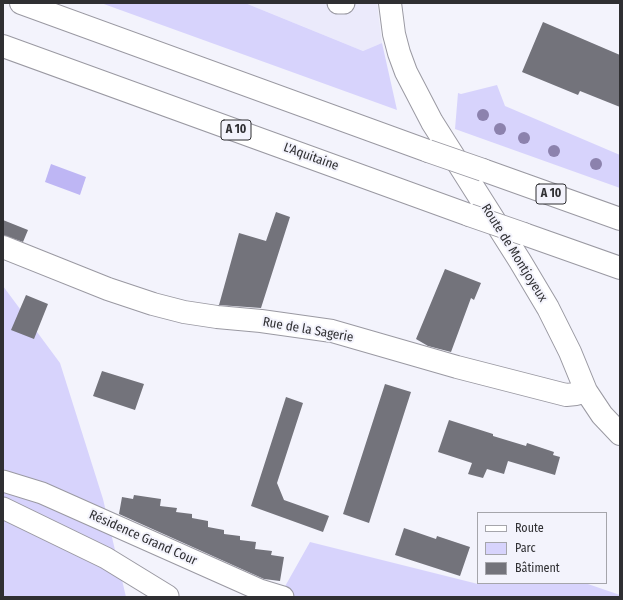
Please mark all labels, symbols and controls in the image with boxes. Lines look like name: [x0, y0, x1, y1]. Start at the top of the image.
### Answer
road number: A 10: [221, 120, 251, 140]
street label: L'Aquitaine: [281, 140, 341, 174]
road number: A 10: [536, 184, 566, 204]
street label: Route de Montjoyeux: [478, 201, 550, 305]
street label: Rue de la Sagerie: [261, 314, 355, 346]
street label: Résidence Grand Cour: [87, 507, 199, 569]
legend: [477, 512, 607, 584]
text: Route: [515, 521, 544, 535]
text: Parc: [515, 541, 536, 555]
text: Bâtiment: [515, 561, 560, 575]

